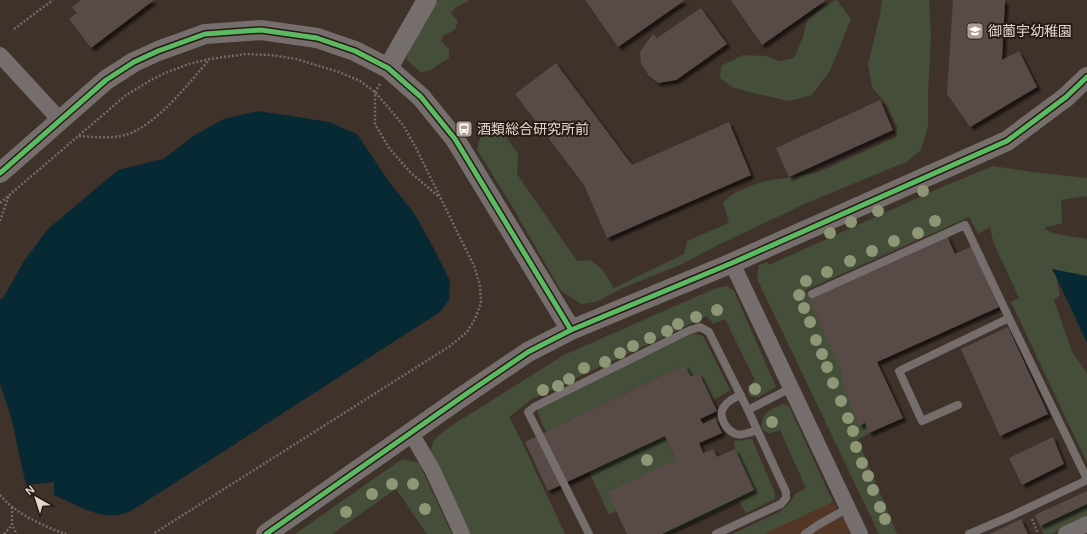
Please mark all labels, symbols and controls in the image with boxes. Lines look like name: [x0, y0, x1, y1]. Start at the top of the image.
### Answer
school or university icon: 御薗宇幼稚園: [965, 21, 985, 41]
place label: 御薗宇幼稚園: [988, 23, 1072, 39]
bus stop icon: 酒類総合研究所前: [454, 119, 474, 139]
place label: 酒類総合研究所前: [477, 121, 589, 137]
north arrow: [16, 478, 56, 518]
text: N: [23, 483, 37, 497]

